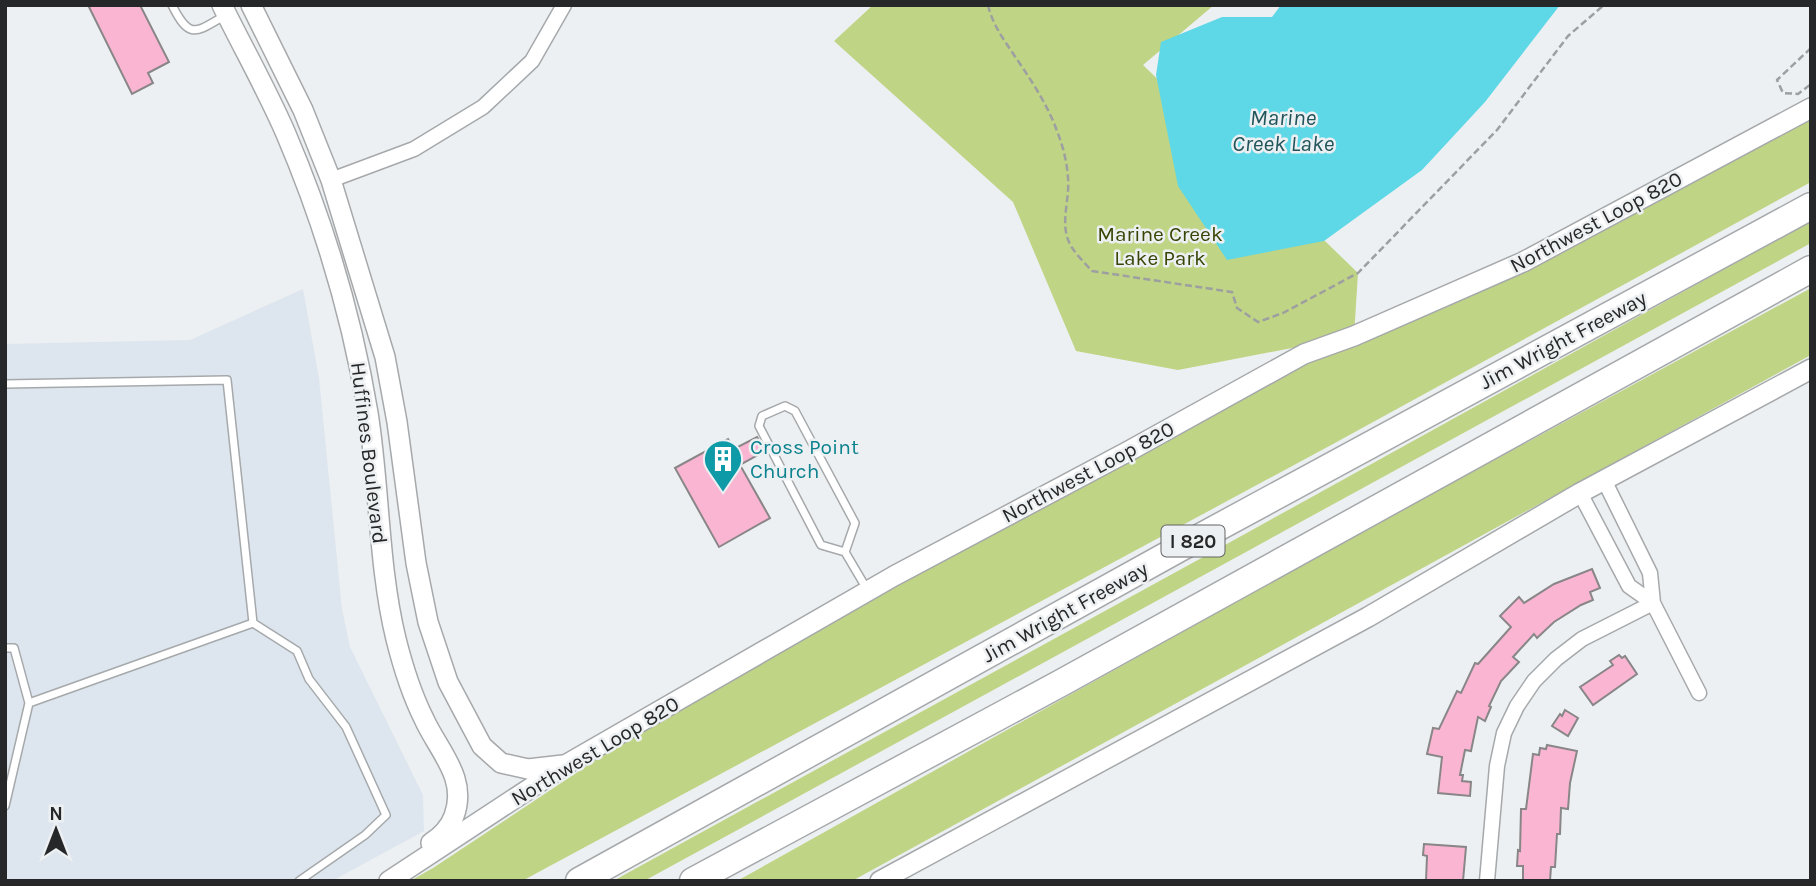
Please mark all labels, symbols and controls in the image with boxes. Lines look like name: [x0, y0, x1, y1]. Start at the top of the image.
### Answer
water label: Marine Creek Lake: [1232, 104, 1334, 157]
street label: Northwest Loop 820: [1506, 166, 1686, 278]
park label: Marine Creek Lake Park: [1097, 222, 1223, 270]
street label: Jim Wright Freeway: [1475, 286, 1651, 394]
street label: Huffines Boulevard: [346, 361, 392, 545]
street label: Northwest Loop 820: [998, 416, 1178, 528]
place label: Cross Point Church: [750, 435, 859, 483]
building icon: Cross Point Church: [702, 438, 744, 493]
road number: I 820: [1162, 526, 1224, 556]
street label: Jim Wright Freeway: [978, 556, 1152, 667]
street label: Northwest Loop 820: [507, 691, 683, 811]
north arrow: [21, 795, 91, 865]
text: N: [49, 803, 63, 825]

